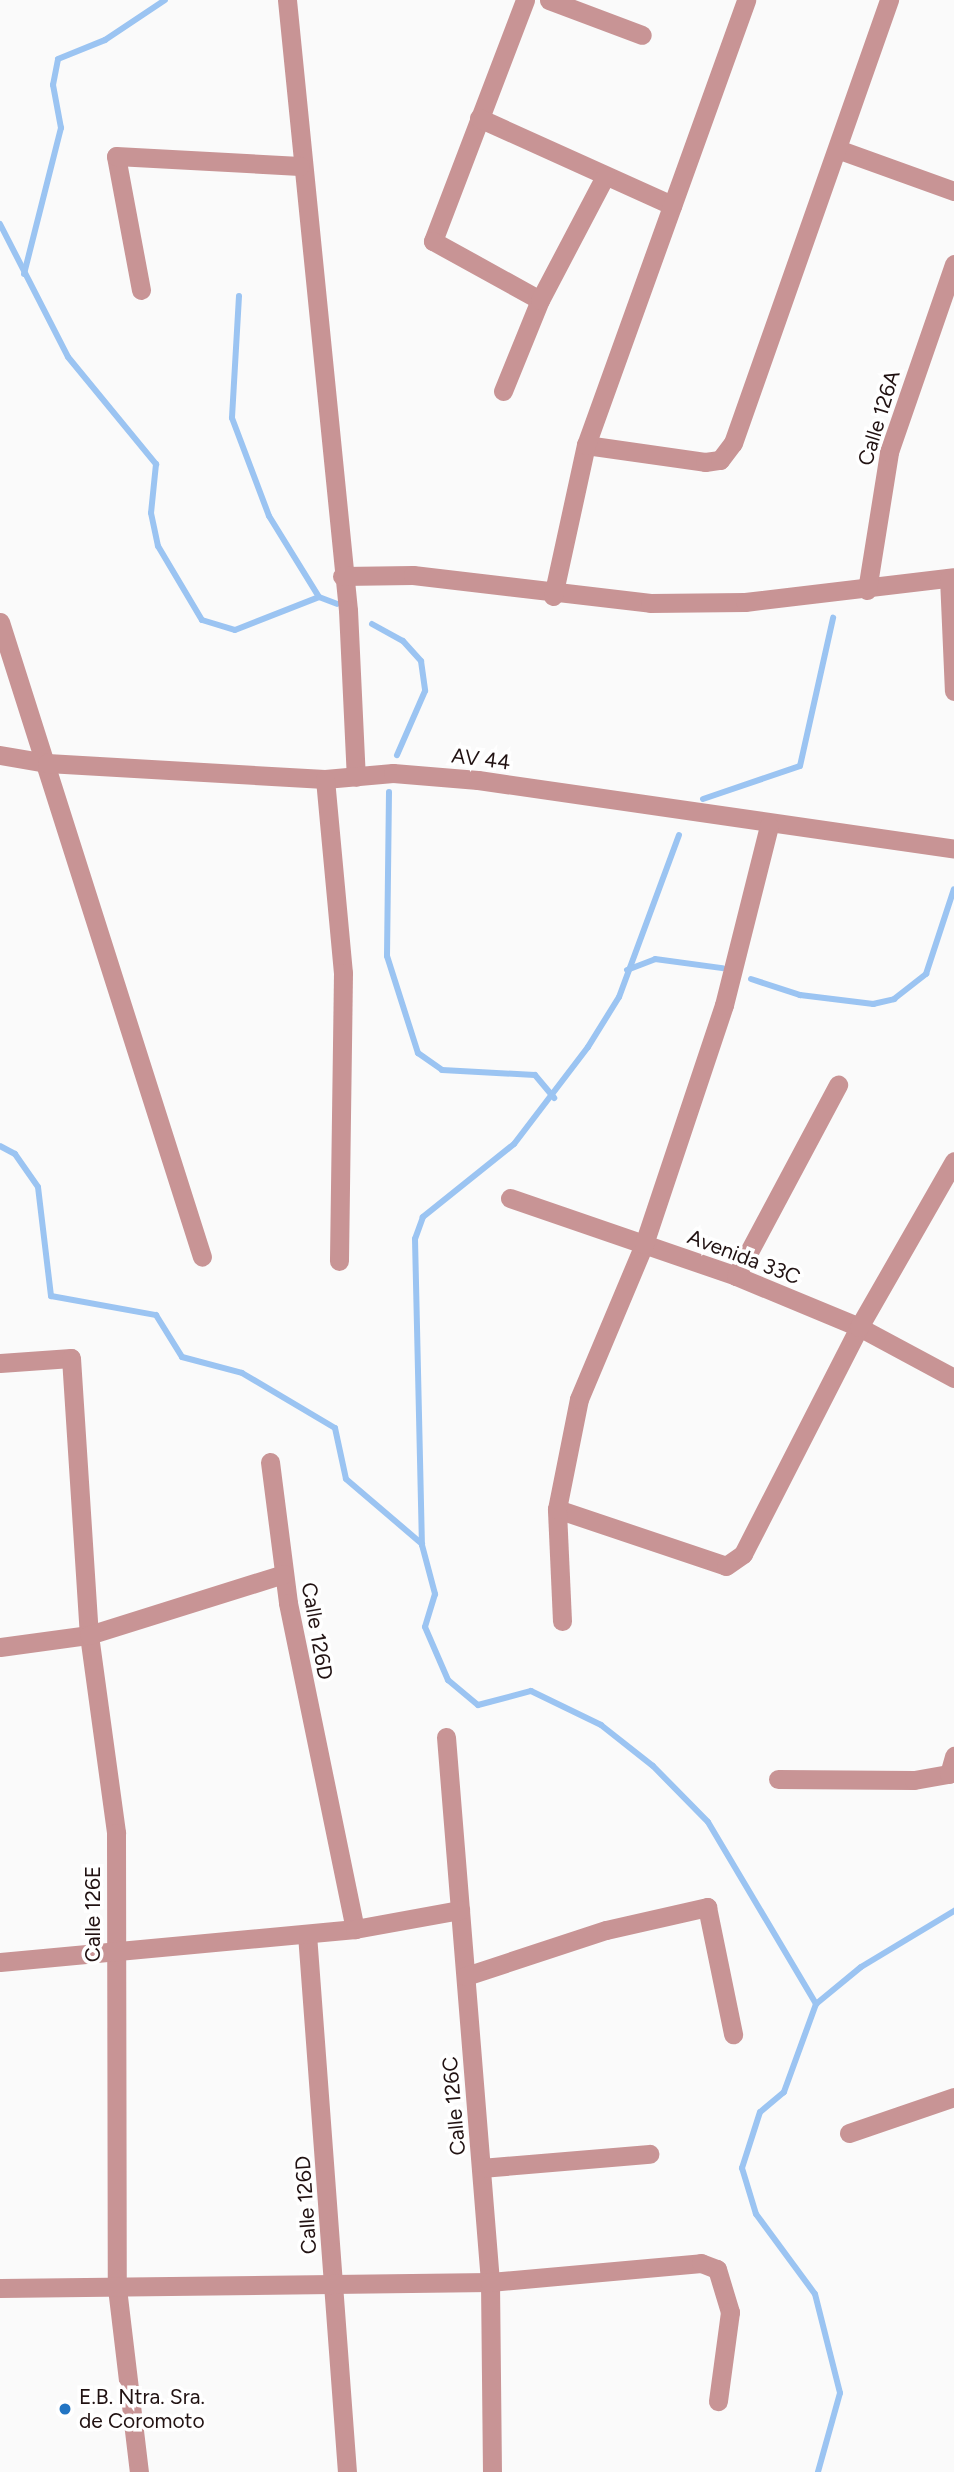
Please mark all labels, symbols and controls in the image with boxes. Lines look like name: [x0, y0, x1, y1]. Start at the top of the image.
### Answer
street label: Calle 126A: [853, 367, 905, 469]
street label: AV 44: [450, 743, 512, 775]
street label: Avenida 33C: [684, 1224, 804, 1290]
street label: Calle 126D: [296, 1580, 338, 1682]
street label: Calle 126E: [80, 1866, 106, 1962]
street label: Calle 126C: [437, 2055, 471, 2157]
street label: Calle 126D: [290, 2155, 322, 2255]
place label: E.B. Ntra. Sra. de Coromoto: [79, 2384, 205, 2434]
marker: E.B. Ntra. Sra. de Coromoto: [57, 2401, 73, 2417]

